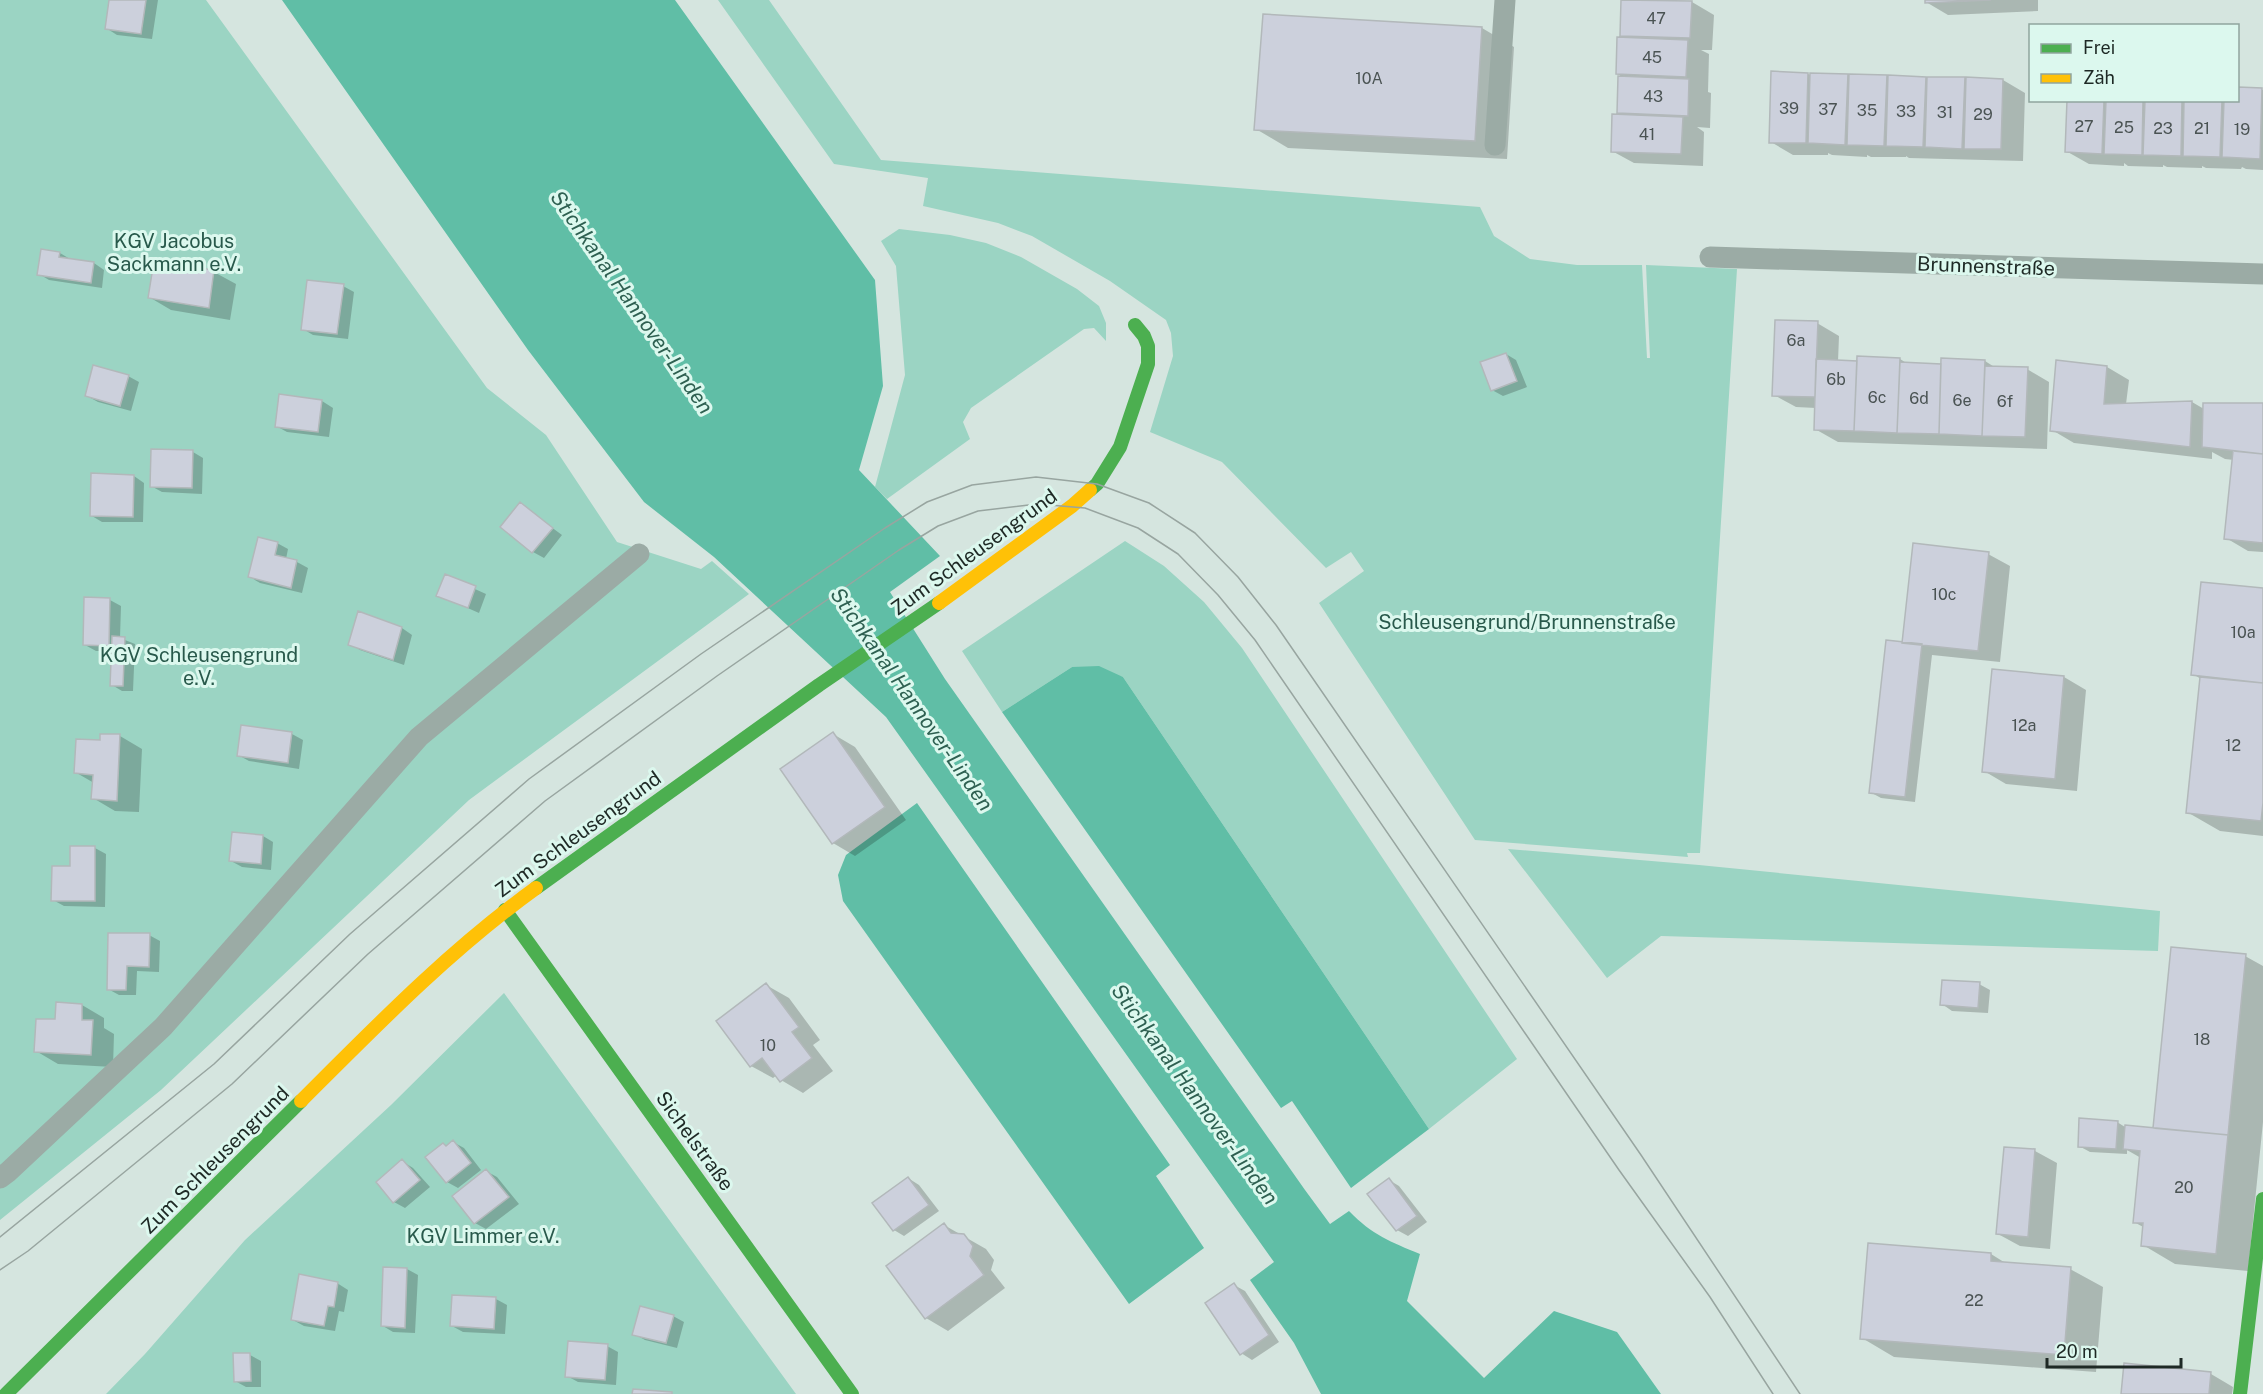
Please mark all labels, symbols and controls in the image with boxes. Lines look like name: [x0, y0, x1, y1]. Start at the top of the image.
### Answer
house number: 47: [1646, 9, 1666, 28]
legend: [2029, 24, 2239, 102]
text: Frei: [2083, 37, 2115, 58]
house number: 45: [1642, 48, 1662, 67]
text: Zäh: [2083, 67, 2115, 88]
house number: 10A: [1355, 69, 1383, 88]
house number: 43: [1643, 87, 1663, 106]
house number: 39: [1779, 99, 1799, 118]
house number: 37: [1818, 100, 1838, 119]
house number: 35: [1857, 101, 1877, 120]
house number: 33: [1896, 102, 1916, 121]
house number: 31: [1937, 103, 1953, 122]
house number: 29: [1973, 105, 1993, 124]
house number: 27: [2074, 117, 2094, 136]
house number: 25: [2114, 118, 2134, 137]
house number: 23: [2153, 119, 2173, 138]
house number: 21: [2194, 119, 2210, 138]
house number: 19: [2234, 120, 2250, 139]
house number: 41: [1639, 125, 1655, 144]
water label: Stichkanal Hannover-Linden: [545, 186, 719, 418]
park label: KGV Jacobus Sackmann e.V.: [107, 229, 241, 276]
street label: Brunnenstraße: [1917, 252, 2055, 280]
house number: 6a: [1787, 331, 1805, 350]
house number: 6b: [1826, 370, 1846, 389]
house number: 6c: [1868, 388, 1886, 407]
house number: 6d: [1909, 389, 1929, 408]
house number: 6e: [1952, 391, 1972, 410]
house number: 6f: [1997, 392, 2013, 411]
street label: Zum Schleusengrund: [886, 484, 1062, 620]
water label: Stichkanal Hannover-Linden: [825, 583, 999, 815]
house number: 10c: [1932, 585, 1957, 604]
park label: Schleusengrund/Brunnenstraße: [1378, 610, 1676, 634]
house number: 10a: [2230, 623, 2256, 642]
park label: KGV Schleusengrund e.V.: [100, 643, 298, 690]
house number: 12a: [2012, 716, 2036, 735]
house number: 12: [2225, 736, 2241, 755]
street label: Zum Schleusengrund: [490, 766, 666, 902]
water label: Stichkanal Hannover-Linden: [1107, 979, 1283, 1209]
house number: 18: [2194, 1030, 2210, 1049]
house number: 10: [760, 1036, 776, 1055]
street label: Zum Schleusengrund: [136, 1081, 294, 1239]
street label: Sichelstraße: [651, 1087, 739, 1195]
house number: 20: [2174, 1178, 2194, 1197]
park label: KGV Limmer e.V.: [407, 1224, 559, 1248]
house number: 22: [1964, 1291, 1984, 1310]
scale bar: [2047, 1331, 2180, 1369]
text: 20 m: [2056, 1341, 2098, 1362]

